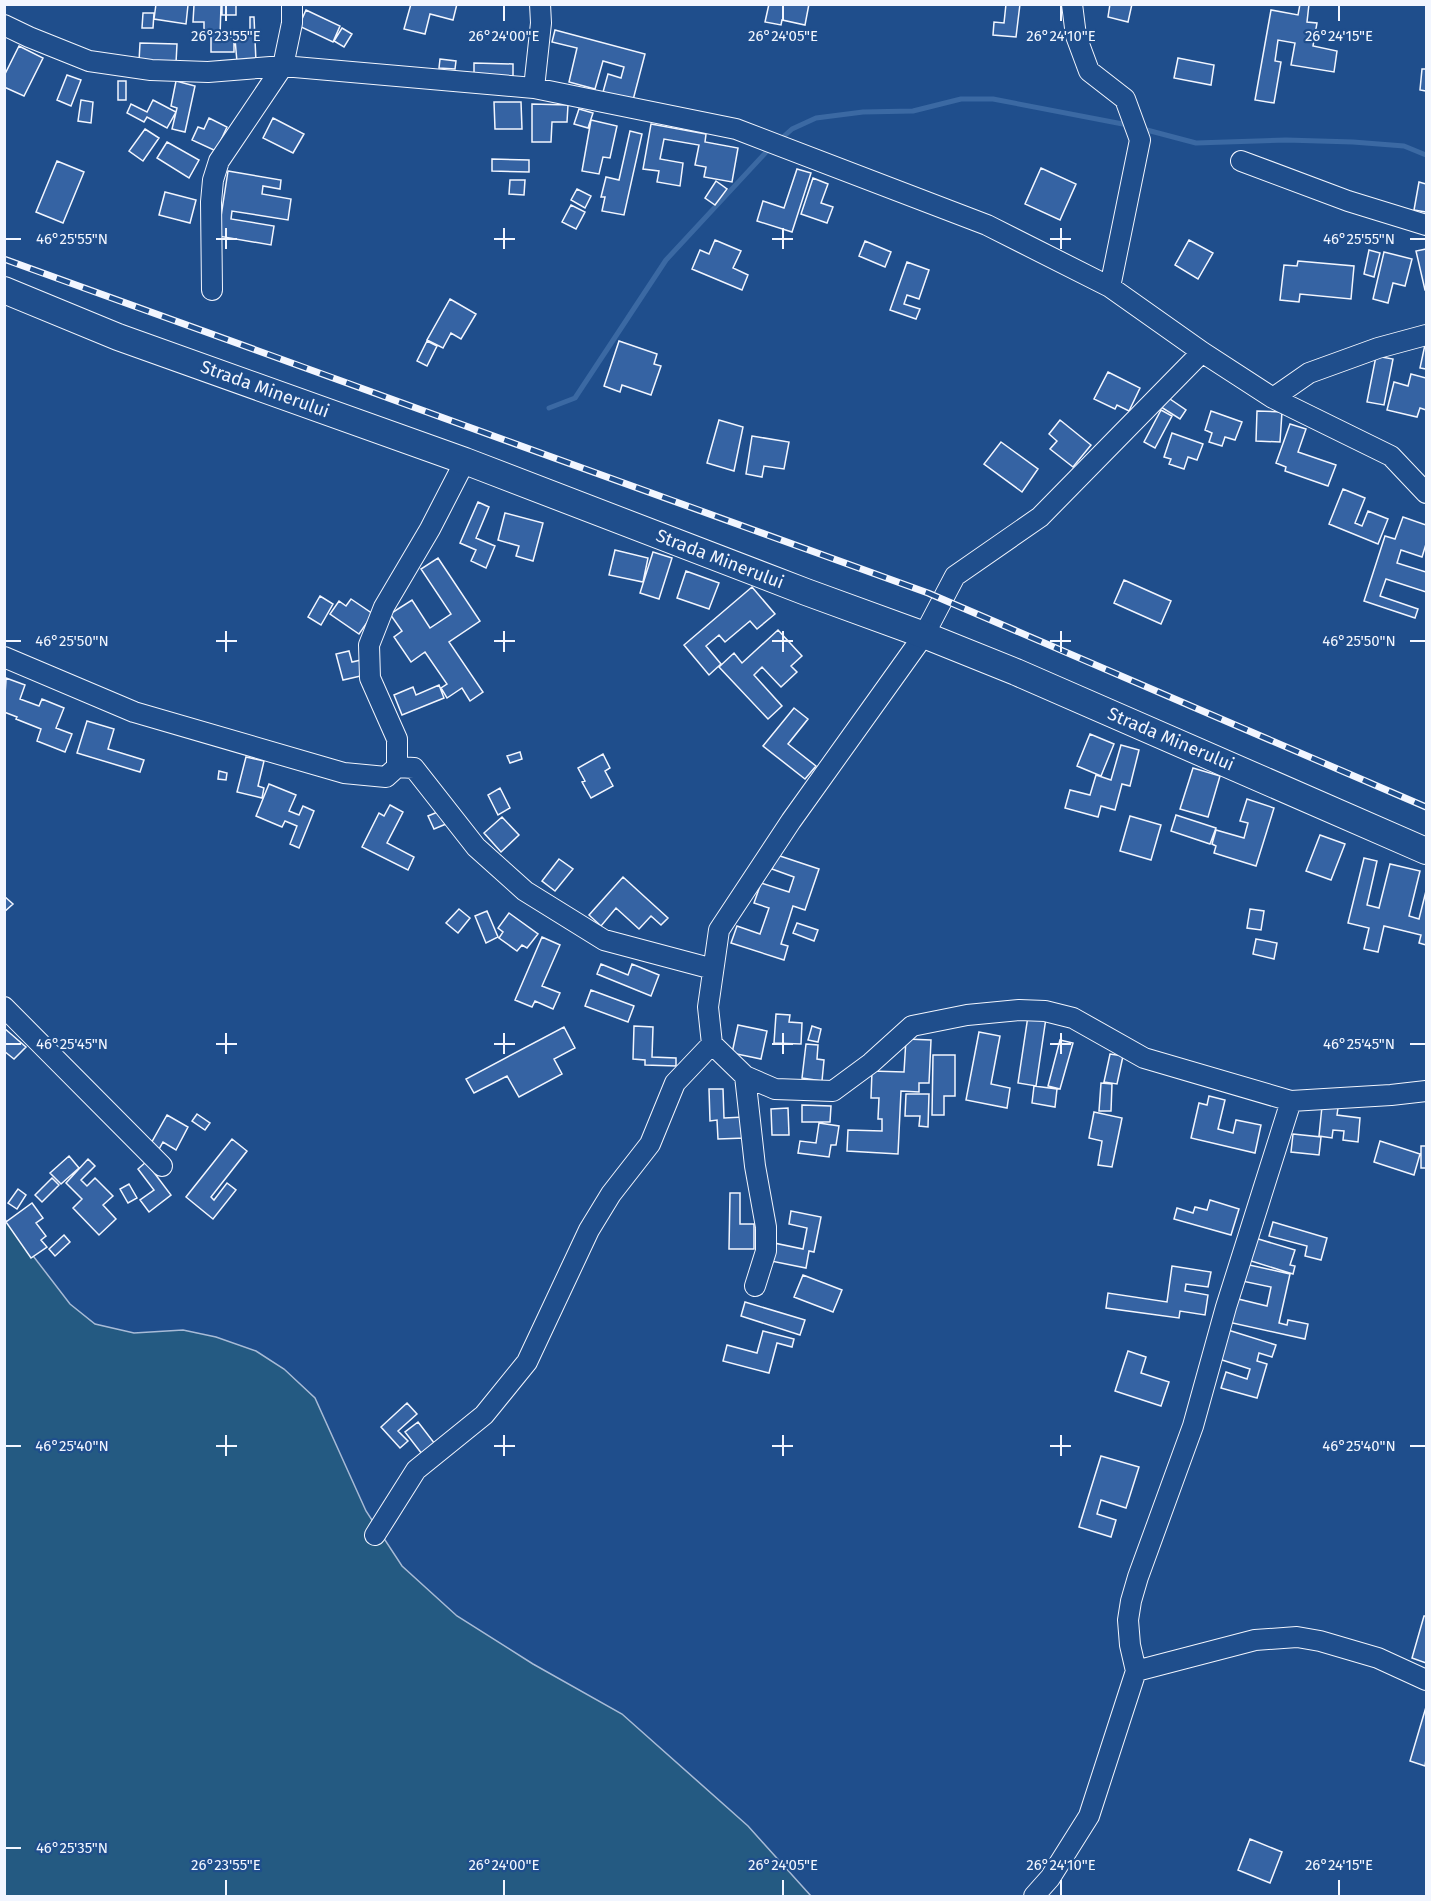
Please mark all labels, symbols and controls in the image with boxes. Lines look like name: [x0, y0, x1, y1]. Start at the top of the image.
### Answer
text: 26°23'55"E: [191, 27, 261, 45]
text: 26°24'00"E: [468, 27, 540, 45]
text: 26°24'05"E: [748, 27, 818, 45]
text: 26°24'10"E: [1026, 27, 1096, 45]
text: 26°24'15"E: [1305, 27, 1373, 45]
text: 46°25'55"N: [36, 230, 108, 248]
text: 46°25'55"N: [1323, 230, 1395, 248]
street label: Strada Minerului: [198, 356, 332, 422]
street label: Strada Minerului: [653, 524, 787, 594]
text: 46°25'50"N: [35, 632, 109, 650]
text: 46°25'50"N: [1322, 632, 1396, 650]
street label: Strada Minerului: [1104, 702, 1238, 776]
text: 46°25'45"N: [36, 1035, 108, 1053]
text: 46°25'45"N: [1323, 1035, 1395, 1053]
text: 46°25'40"N: [35, 1437, 109, 1455]
text: 46°25'40"N: [1322, 1437, 1396, 1455]
text: 46°25'35"N: [36, 1839, 108, 1857]
text: 26°23'55"E: [191, 1856, 261, 1874]
text: 26°24'00"E: [468, 1856, 540, 1874]
text: 26°24'05"E: [748, 1856, 818, 1874]
text: 26°24'10"E: [1026, 1856, 1096, 1874]
text: 26°24'15"E: [1305, 1856, 1373, 1874]

